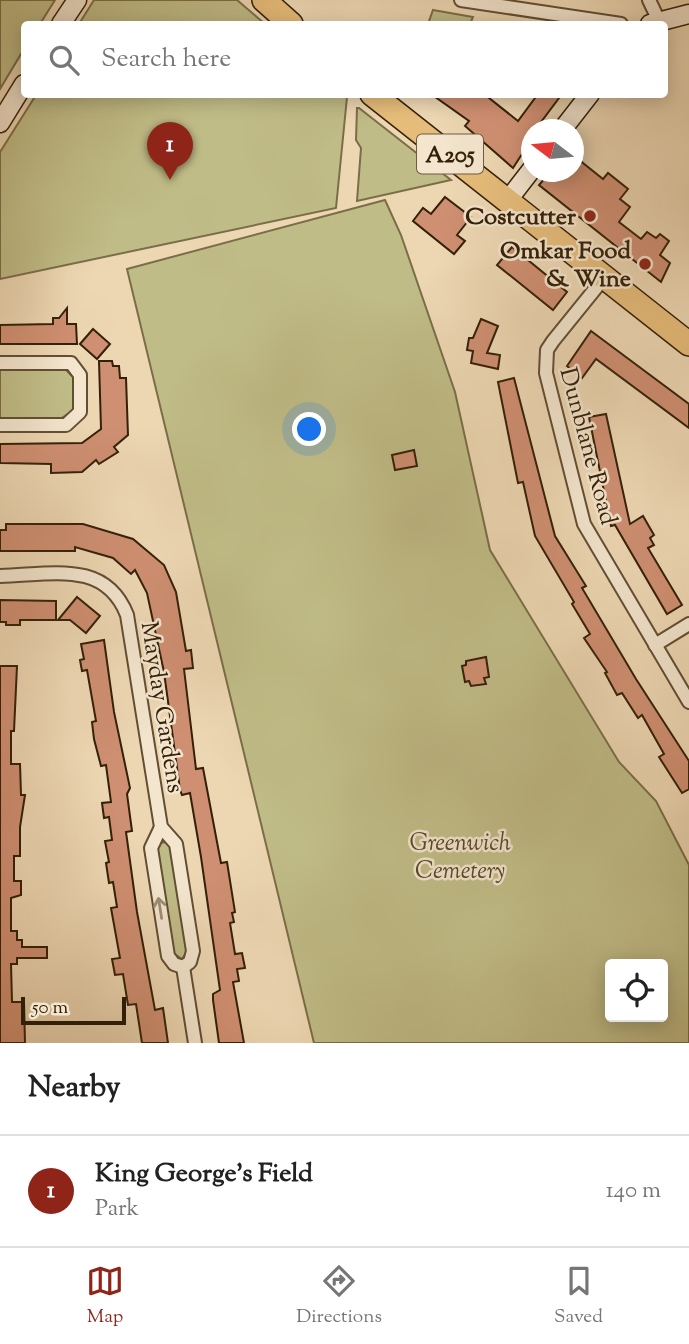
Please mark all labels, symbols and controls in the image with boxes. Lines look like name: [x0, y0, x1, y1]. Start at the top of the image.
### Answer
search box: [21, 21, 668, 98]
icon: search: [45, 41, 83, 79]
text: Search here: [101, 41, 231, 78]
north arrow: [521, 119, 584, 182]
pin: 1: [147, 122, 193, 180]
road number: A205: [417, 134, 483, 174]
place label: Costcutter: [465, 201, 577, 235]
marker: Costcutter: [582, 208, 598, 224]
place label: Omkar Food & Wine: [500, 235, 631, 297]
marker: Omkar Food & Wine: [637, 256, 653, 272]
street label: Dunblane Road: [550, 364, 625, 529]
your location: [292, 412, 326, 446]
street label: Mayday Gardens: [131, 619, 191, 795]
park label: Greenwich Cemetery: [409, 827, 511, 889]
one-way arrow: [154, 897, 167, 920]
map controls: [605, 959, 668, 1022]
button: locate: [605, 959, 668, 1022]
scale bar: [21, 994, 126, 1026]
text: 50 m: [32, 995, 68, 1022]
text: Nearby: [28, 1067, 120, 1110]
text: King George's Field: [95, 1156, 313, 1193]
text: 1: [47, 1175, 55, 1208]
text: 140 m: [606, 1175, 661, 1208]
text: Park: [95, 1193, 139, 1226]
tab: Map: [86, 1262, 124, 1331]
tab: Directions: [296, 1262, 382, 1331]
tab: Saved: [554, 1262, 603, 1331]

